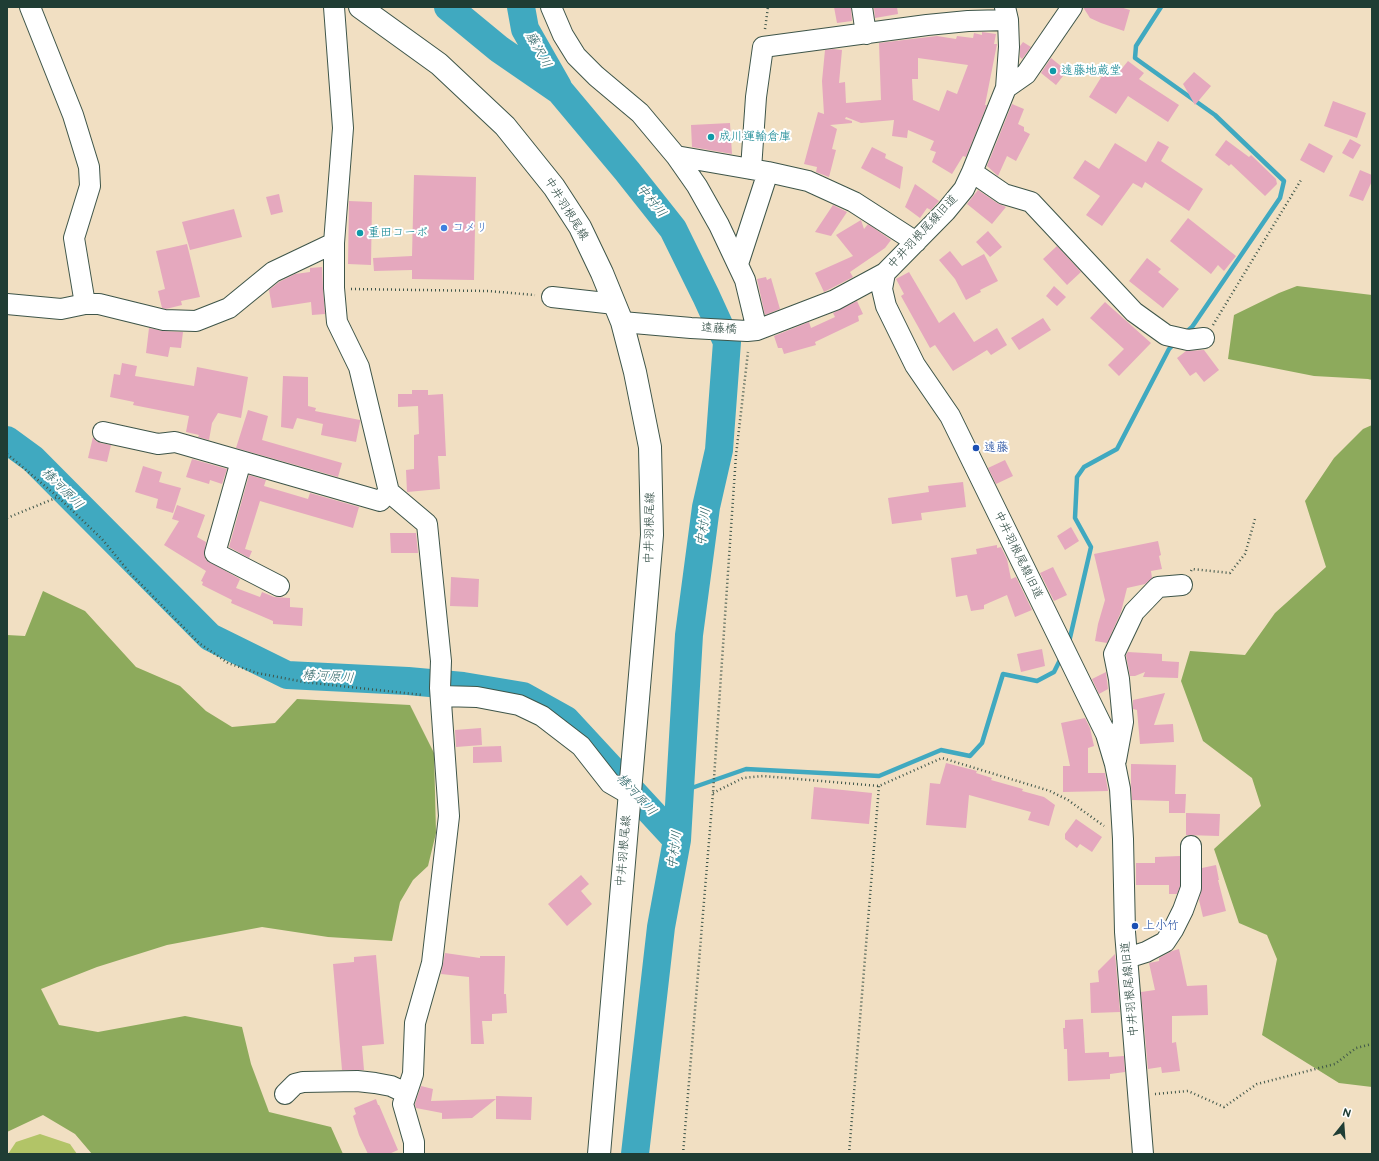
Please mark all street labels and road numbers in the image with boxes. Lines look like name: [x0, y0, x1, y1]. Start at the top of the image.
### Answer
street label: 中井羽根尾線: [541, 175, 591, 243]
street label: 中井羽根尾線旧道: [885, 192, 961, 272]
street label: 遠藤橋: [701, 321, 737, 337]
street label: 中井羽根尾線: [642, 492, 658, 564]
street label: 中井羽根尾線旧道: [990, 509, 1046, 601]
street label: 中井羽根尾線: [614, 815, 634, 887]
street label: 中井羽根尾線旧道: [1119, 941, 1141, 1037]

